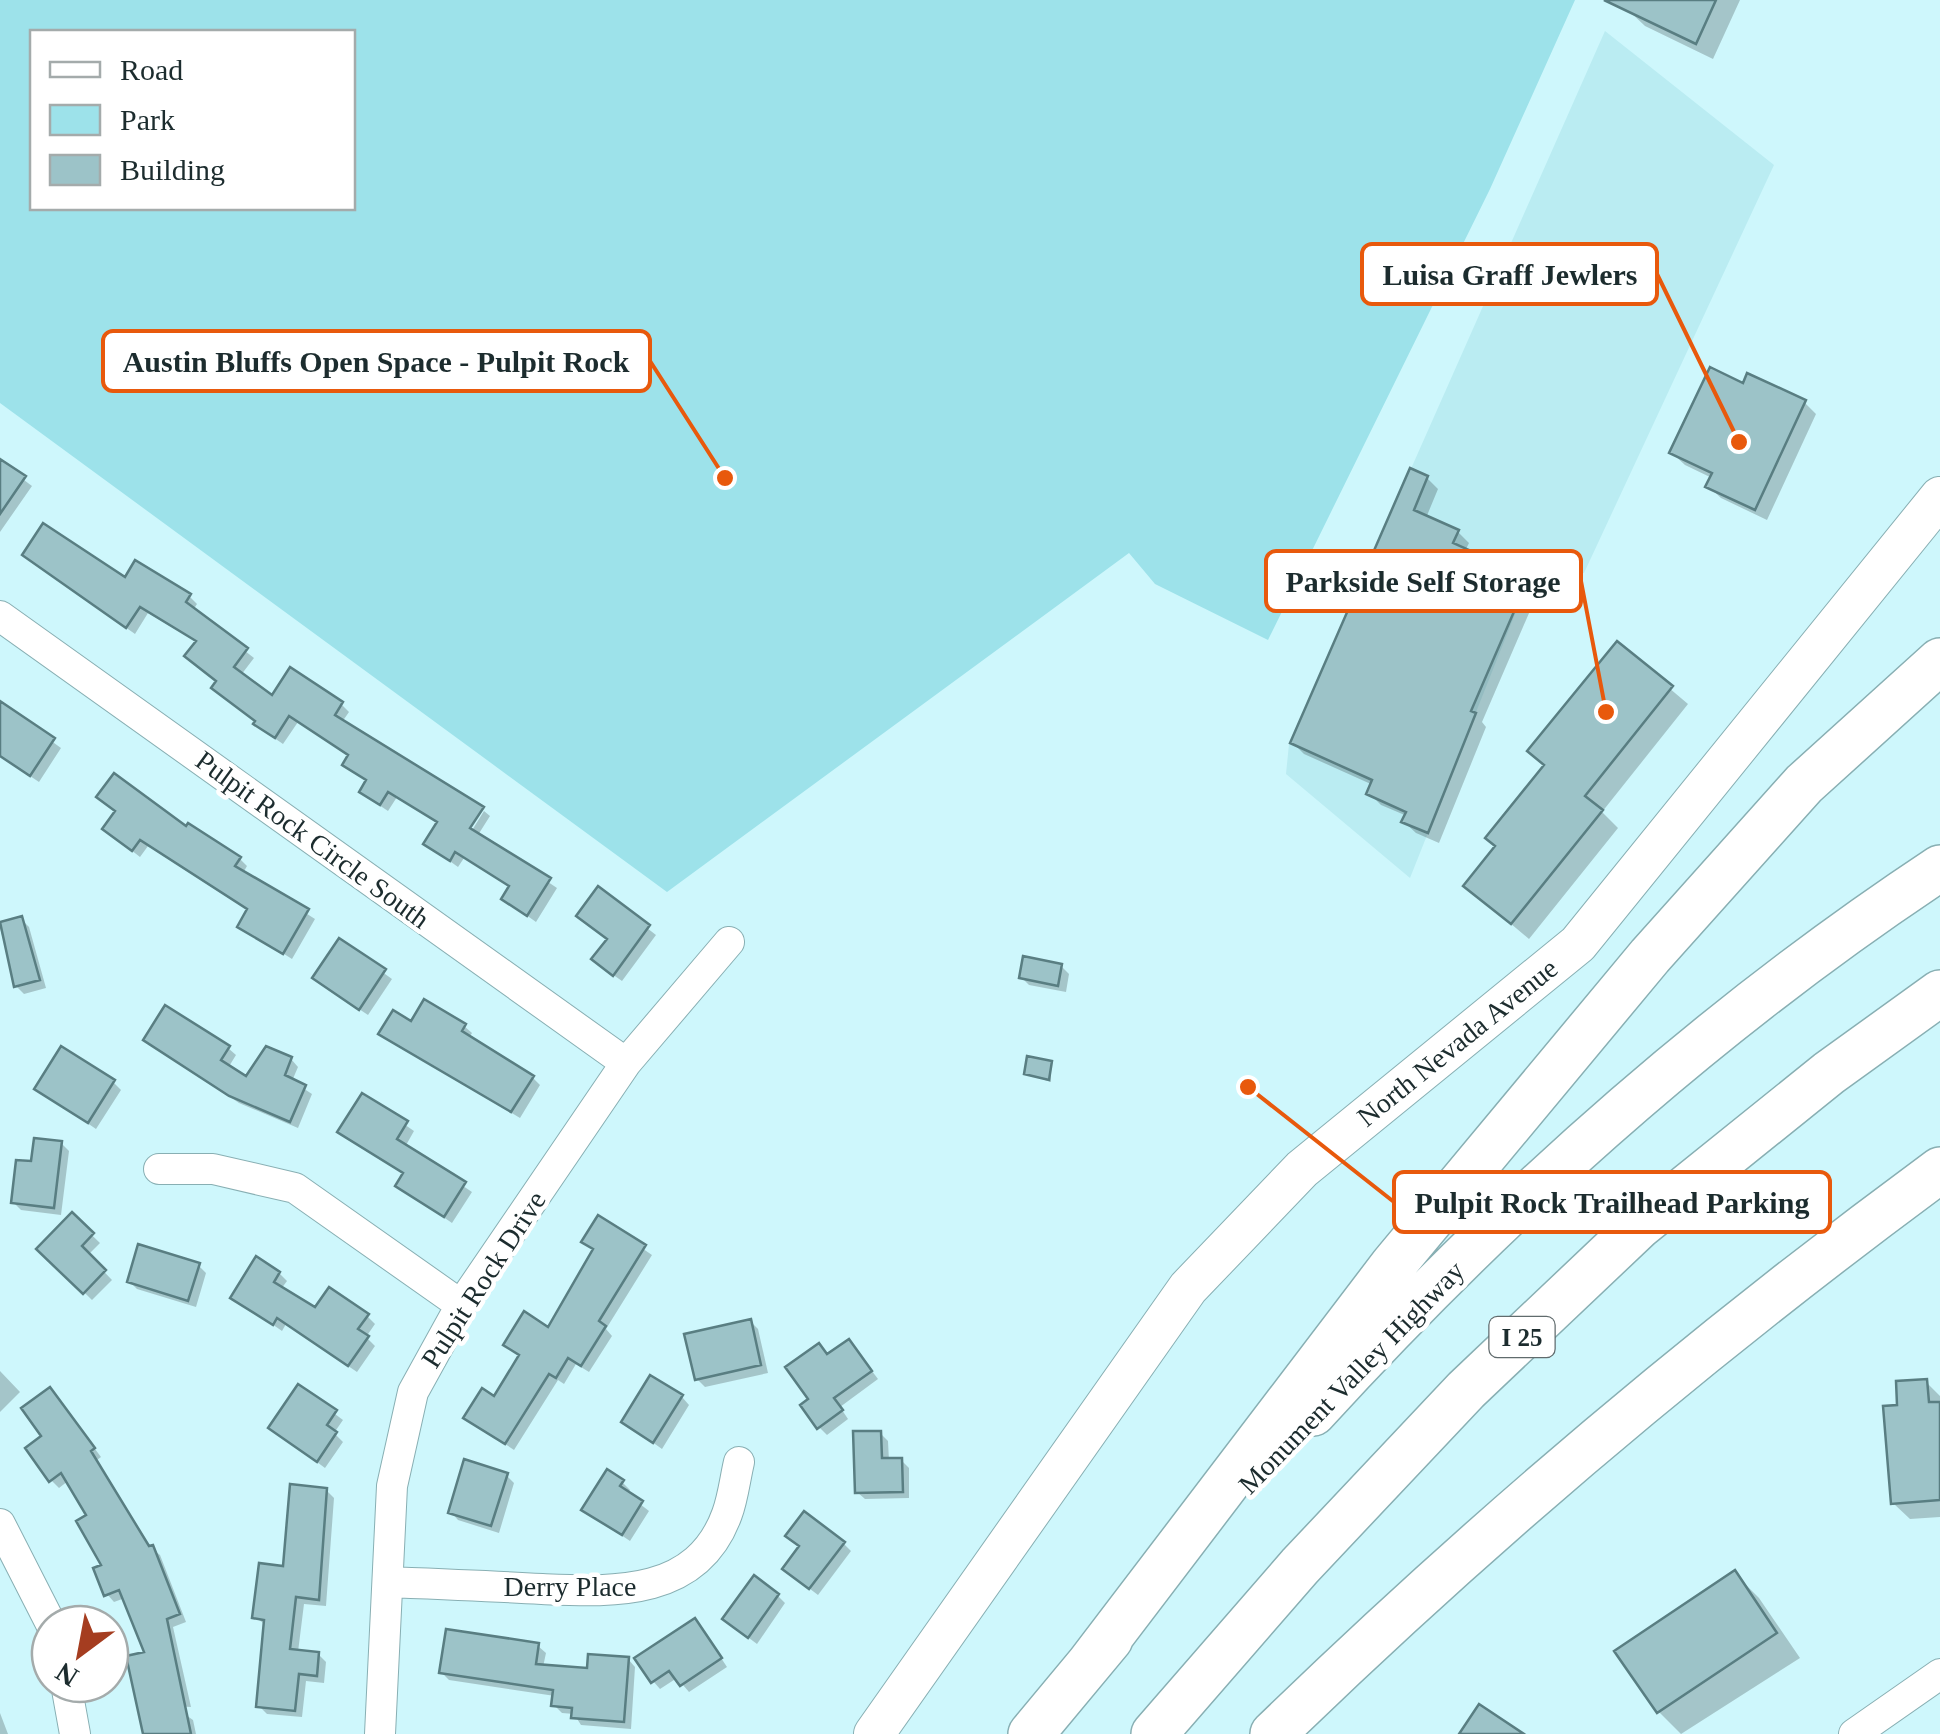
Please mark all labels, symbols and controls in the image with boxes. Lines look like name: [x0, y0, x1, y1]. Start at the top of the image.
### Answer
legend: [30, 30, 355, 210]
text: Road: [120, 53, 183, 86]
text: Park: [120, 103, 175, 136]
text: Building: [120, 153, 225, 186]
callout: Luisa Graff Jewlers: [1362, 244, 1657, 304]
text: Luisa Graff Jewlers: [1383, 258, 1637, 291]
callout: Austin Bluffs Open Space - Pulpit Rock: [103, 331, 650, 391]
text: Austin Bluffs Open Space - Pulpit Rock: [123, 345, 630, 378]
callout: Parkside Self Storage: [1266, 551, 1581, 611]
text: Parkside Self Storage: [1286, 565, 1560, 598]
street label: Pulpit Rock Circle South: [190, 744, 435, 934]
street label: North Nevada Avenue: [1351, 952, 1564, 1133]
callout: Pulpit Rock Trailhead Parking: [1394, 1172, 1830, 1232]
street label: Pulpit Rock Drive: [415, 1185, 552, 1373]
text: Pulpit Rock Trailhead Parking: [1415, 1186, 1809, 1219]
street label: Monument Valley Highway: [1232, 1255, 1470, 1500]
road number: I 25: [1490, 1317, 1554, 1357]
street label: Derry Place: [504, 1571, 636, 1602]
north arrow: [30, 1604, 130, 1704]
text: N: [50, 1656, 84, 1693]

